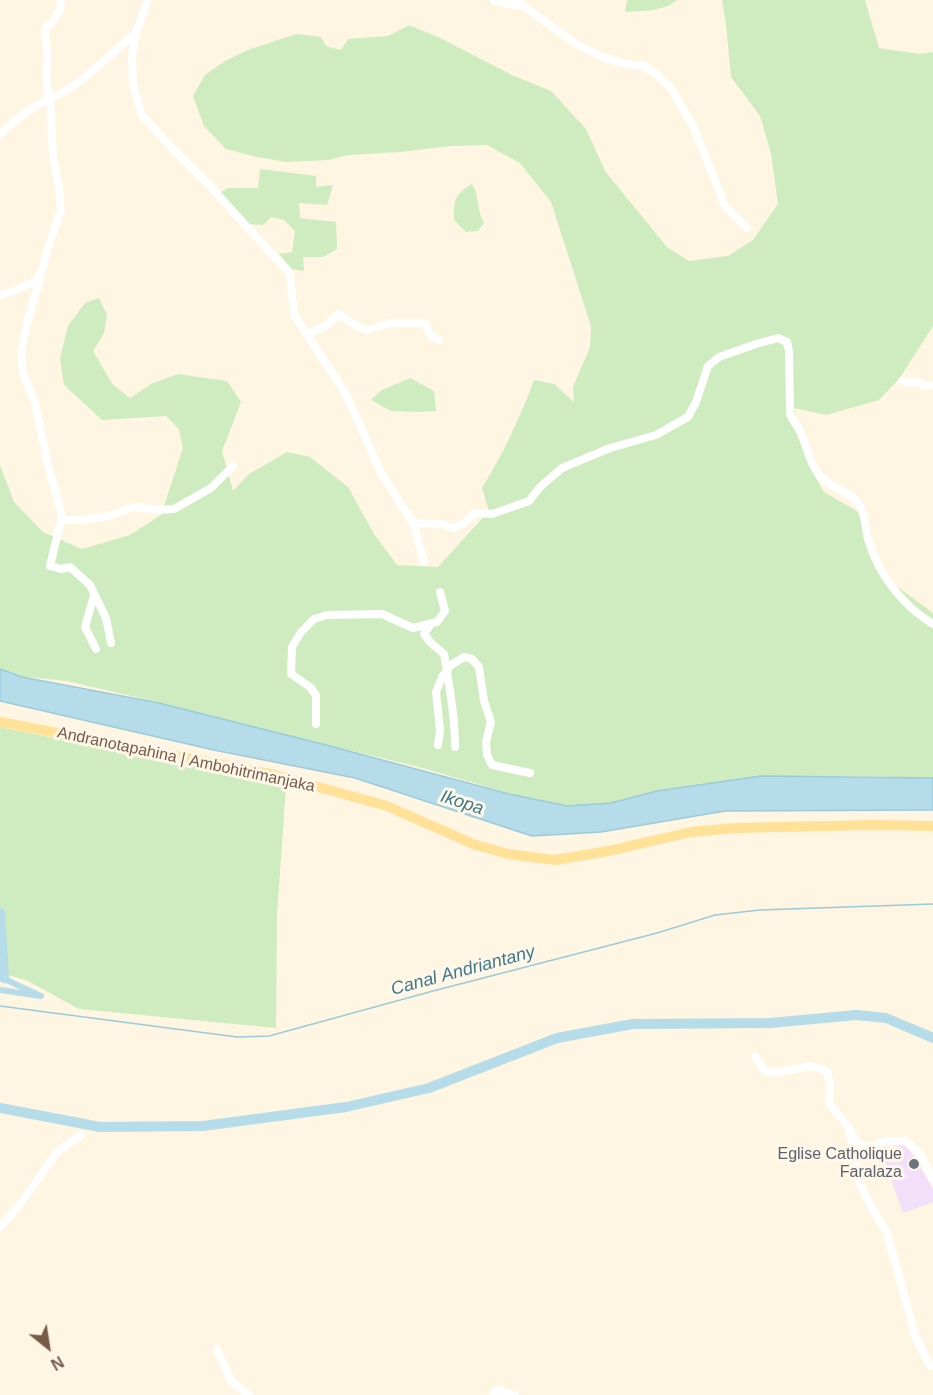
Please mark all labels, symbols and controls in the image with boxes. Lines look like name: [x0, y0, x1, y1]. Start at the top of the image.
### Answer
street label: Andranotapahina | Ambohitrimanjaka: [55, 723, 317, 797]
water label: Ikopa: [438, 786, 486, 820]
water label: Canal Andriantany: [389, 941, 537, 1001]
place label: Eglise Catholique Faralaza: [777, 1145, 902, 1183]
marker: Eglise Catholique Faralaza: [907, 1157, 921, 1171]
north arrow: [18, 1317, 78, 1377]
text: N: [48, 1353, 67, 1373]

